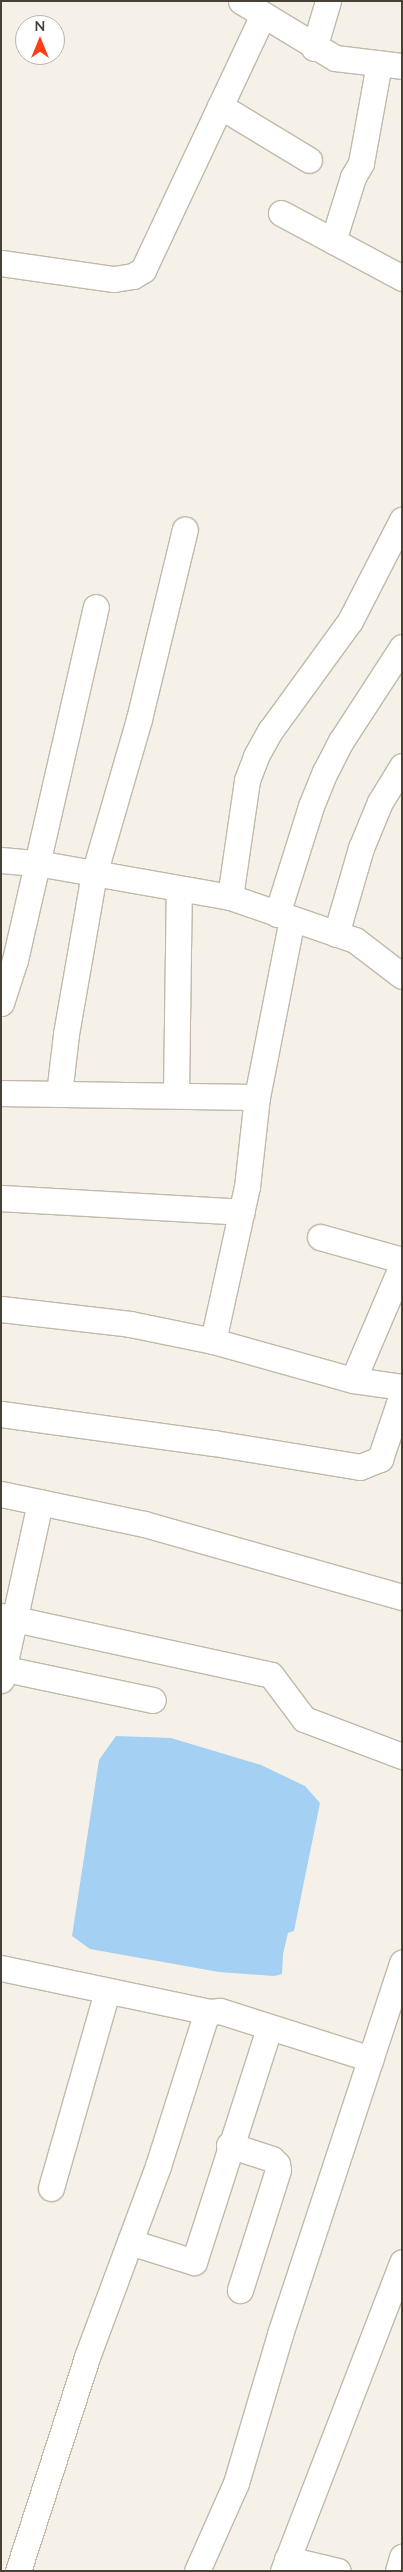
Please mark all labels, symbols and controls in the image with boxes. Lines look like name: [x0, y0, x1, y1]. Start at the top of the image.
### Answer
north arrow: [15, 15, 65, 65]
text: N: [35, 17, 45, 34]

